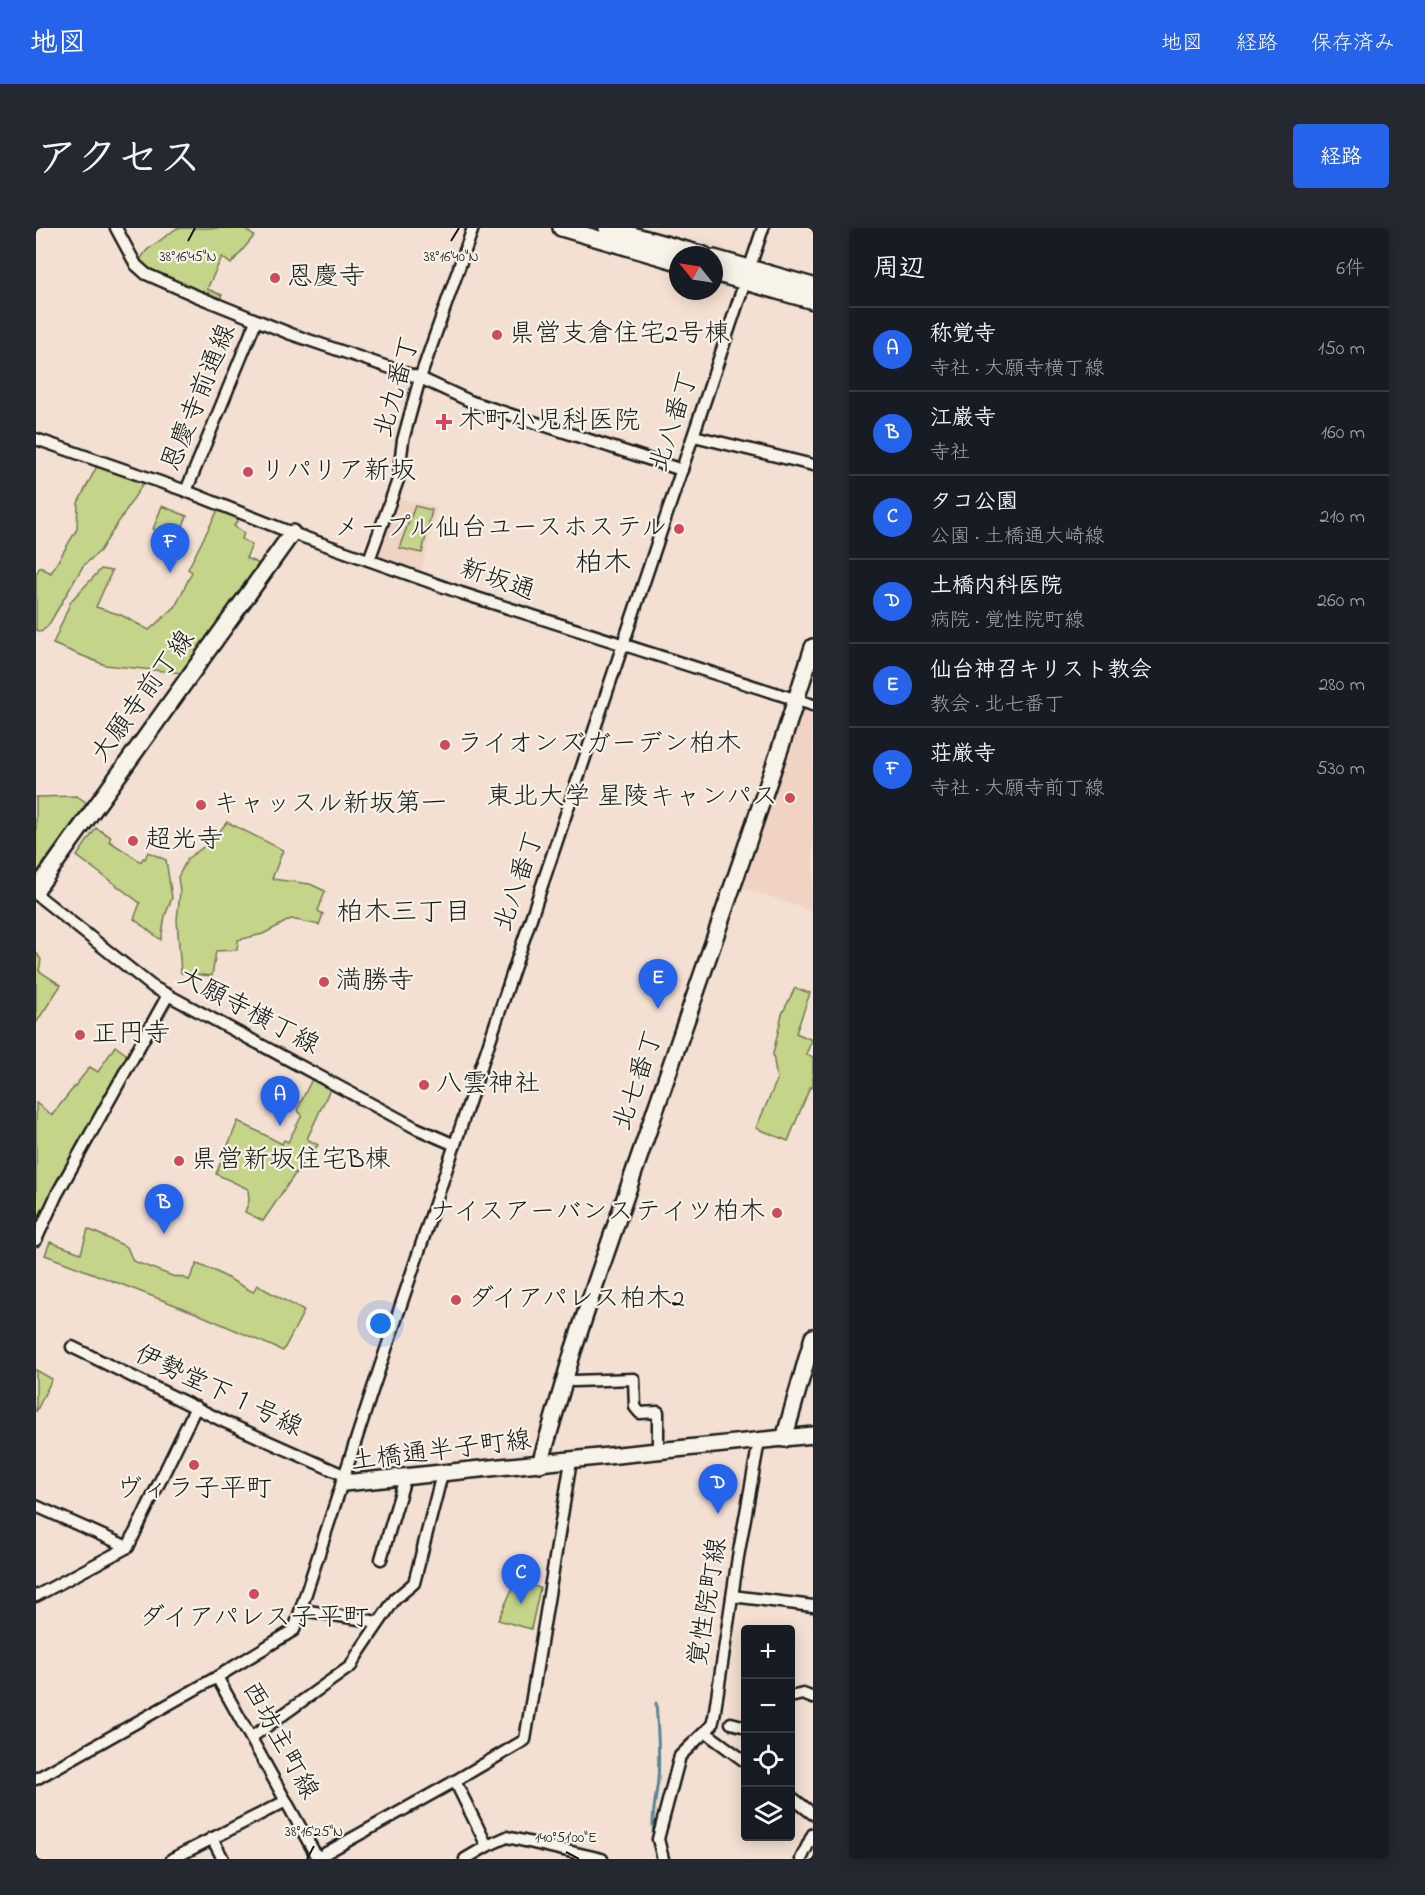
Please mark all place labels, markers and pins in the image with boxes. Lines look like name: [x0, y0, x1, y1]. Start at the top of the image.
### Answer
place label: 恩慶寺: [287, 259, 365, 297]
marker: 恩慶寺: [268, 271, 282, 285]
place label: 県営支倉住宅2号棟: [509, 316, 730, 354]
marker: 県営支倉住宅2号棟: [490, 328, 504, 342]
place label: 木町小児科医院: [458, 403, 640, 441]
marker: 木町小児科医院: [435, 413, 453, 431]
place label: リパリア新坂: [260, 453, 416, 491]
marker: リパリア新坂: [241, 465, 255, 479]
place label: メープル仙台ユースホステル: [334, 510, 667, 548]
marker: メープル仙台ユースホステル: [672, 522, 686, 536]
pin: F: [150, 524, 190, 573]
place label: ライオンズガーデン柏木: [457, 726, 741, 764]
marker: ライオンズガーデン柏木: [438, 738, 452, 752]
place label: 東北大学 星陵キャンパス: [487, 779, 778, 817]
place label: キャッスル新坂第一: [213, 786, 447, 824]
marker: 東北大学 星陵キャンパス: [783, 791, 797, 805]
marker: キャッスル新坂第一: [194, 798, 208, 812]
place label: 超光寺: [145, 822, 223, 860]
marker: 超光寺: [126, 834, 140, 848]
pin: E: [638, 960, 678, 1009]
place label: 満勝寺: [336, 963, 414, 1001]
marker: 満勝寺: [317, 975, 331, 989]
place label: 正円寺: [92, 1016, 170, 1054]
marker: 正円寺: [73, 1028, 87, 1042]
place label: 八雲神社: [436, 1066, 540, 1104]
pin: A: [260, 1076, 300, 1126]
marker: 八雲神社: [417, 1078, 431, 1092]
place label: 県営新坂住宅B棟: [191, 1142, 391, 1180]
marker: 県営新坂住宅B棟: [172, 1154, 186, 1168]
pin: B: [144, 1184, 184, 1234]
place label: ナイスアーバンステイツ柏木: [430, 1194, 765, 1232]
marker: ナイスアーバンステイツ柏木: [770, 1206, 784, 1220]
place label: ダイアパレス柏木2: [468, 1281, 685, 1319]
marker: ダイアパレス柏木2: [449, 1293, 463, 1307]
marker: ヴィラ子平町: [187, 1458, 201, 1472]
pin: D: [698, 1464, 738, 1514]
place label: ヴィラ子平町: [116, 1471, 272, 1509]
pin: C: [502, 1554, 540, 1604]
marker: ダイアパレス子平町: [247, 1587, 261, 1601]
place label: ダイアパレス子平町: [139, 1600, 369, 1638]

